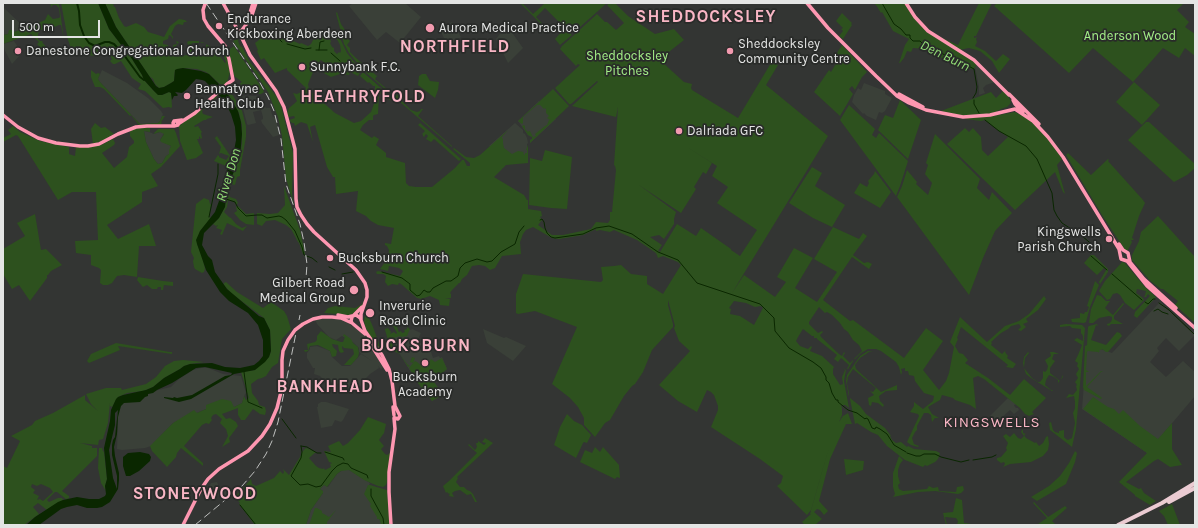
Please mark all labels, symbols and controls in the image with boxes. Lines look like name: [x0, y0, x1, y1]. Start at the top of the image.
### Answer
district label: SHEDDOCKSLEY: [636, 7, 776, 27]
place label: Endurance Kickboxing Aberdeen: [227, 11, 352, 42]
scale bar: [14, 12, 102, 38]
text: 500 m: [19, 20, 54, 34]
place label: Aurora Medical Practice: [439, 20, 579, 36]
marker: Endurance Kickboxing Aberdeen: [214, 21, 224, 31]
marker: Aurora Medical Practice: [424, 22, 436, 34]
park label: Anderson Wood: [1084, 28, 1176, 44]
place label: Sheddocksley Community Centre: [738, 36, 850, 67]
district label: NORTHFIELD: [400, 37, 510, 57]
water label: Den Burn: [917, 37, 973, 75]
place label: Danestone Congregational Church: [26, 43, 229, 59]
marker: Danestone Congregational Church: [13, 46, 23, 56]
marker: Sheddocksley Community Centre: [725, 46, 735, 56]
park label: Sheddocksley Pitches: [586, 48, 668, 79]
place label: Sunnybank F.C.: [310, 59, 400, 75]
marker: Sunnybank F.C.: [297, 62, 307, 72]
place label: Bannatyne Health Club: [195, 81, 264, 112]
district label: HEATHRYFOLD: [300, 87, 426, 107]
marker: Bannatyne Health Club: [182, 91, 192, 101]
place label: Dalriada GFC: [687, 123, 763, 139]
marker: Dalriada GFC: [674, 126, 684, 136]
water label: River Don: [213, 146, 245, 204]
place label: Kingswells Parish Church: [1017, 224, 1101, 255]
marker: Kingswells Parish Church: [1104, 234, 1114, 244]
place label: Bucksburn Church: [338, 250, 449, 266]
marker: Bucksburn Church: [325, 253, 335, 263]
place label: Gilbert Road Medical Group: [259, 275, 345, 306]
marker: Gilbert Road Medical Group: [348, 284, 360, 296]
place label: Inverurie Road Clinic: [379, 298, 446, 329]
marker: Inverurie Road Clinic: [364, 307, 376, 319]
district label: BUCKSBURN: [361, 336, 471, 356]
marker: Bucksburn Academy: [420, 358, 430, 368]
place label: Bucksburn Academy: [393, 369, 457, 400]
district label: BANKHEAD: [276, 377, 374, 397]
district label: KINGSWELLS: [943, 414, 1041, 432]
district label: STONEYWOOD: [133, 484, 257, 504]

